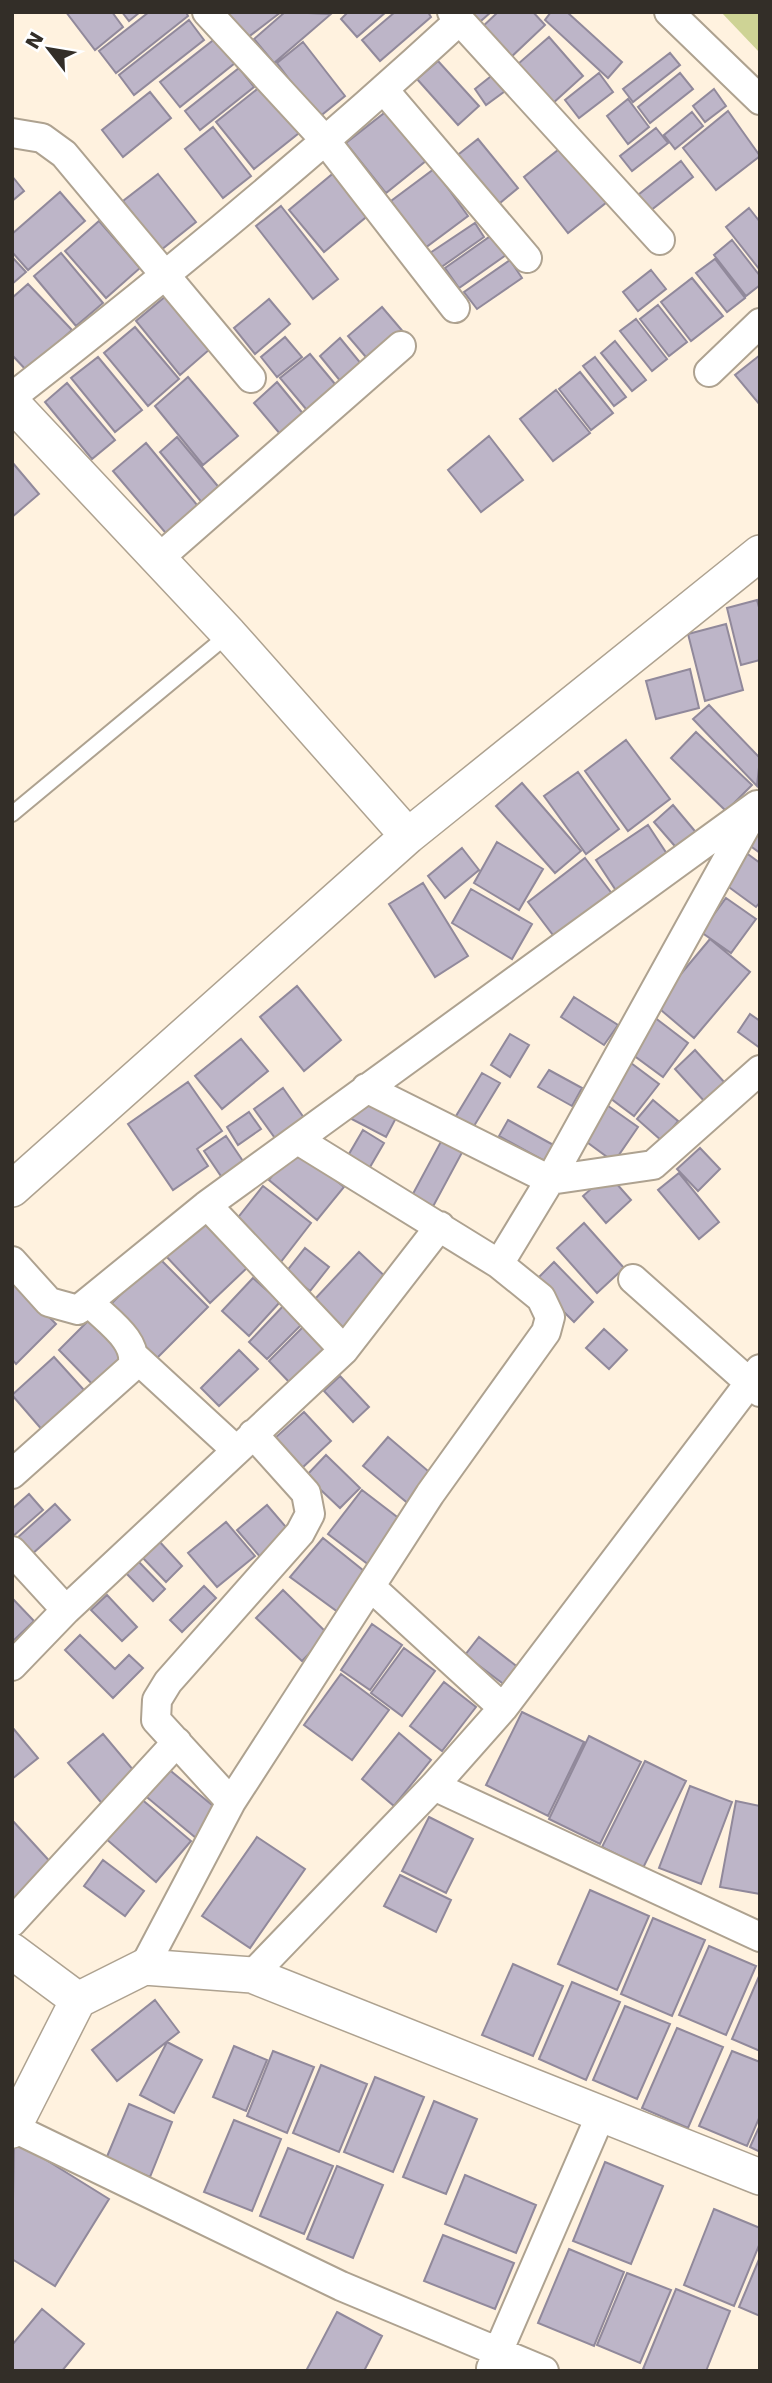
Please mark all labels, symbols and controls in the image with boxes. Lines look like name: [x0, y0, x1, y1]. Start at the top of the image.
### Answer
north arrow: [14, 14, 84, 84]
text: N: [21, 28, 48, 53]

